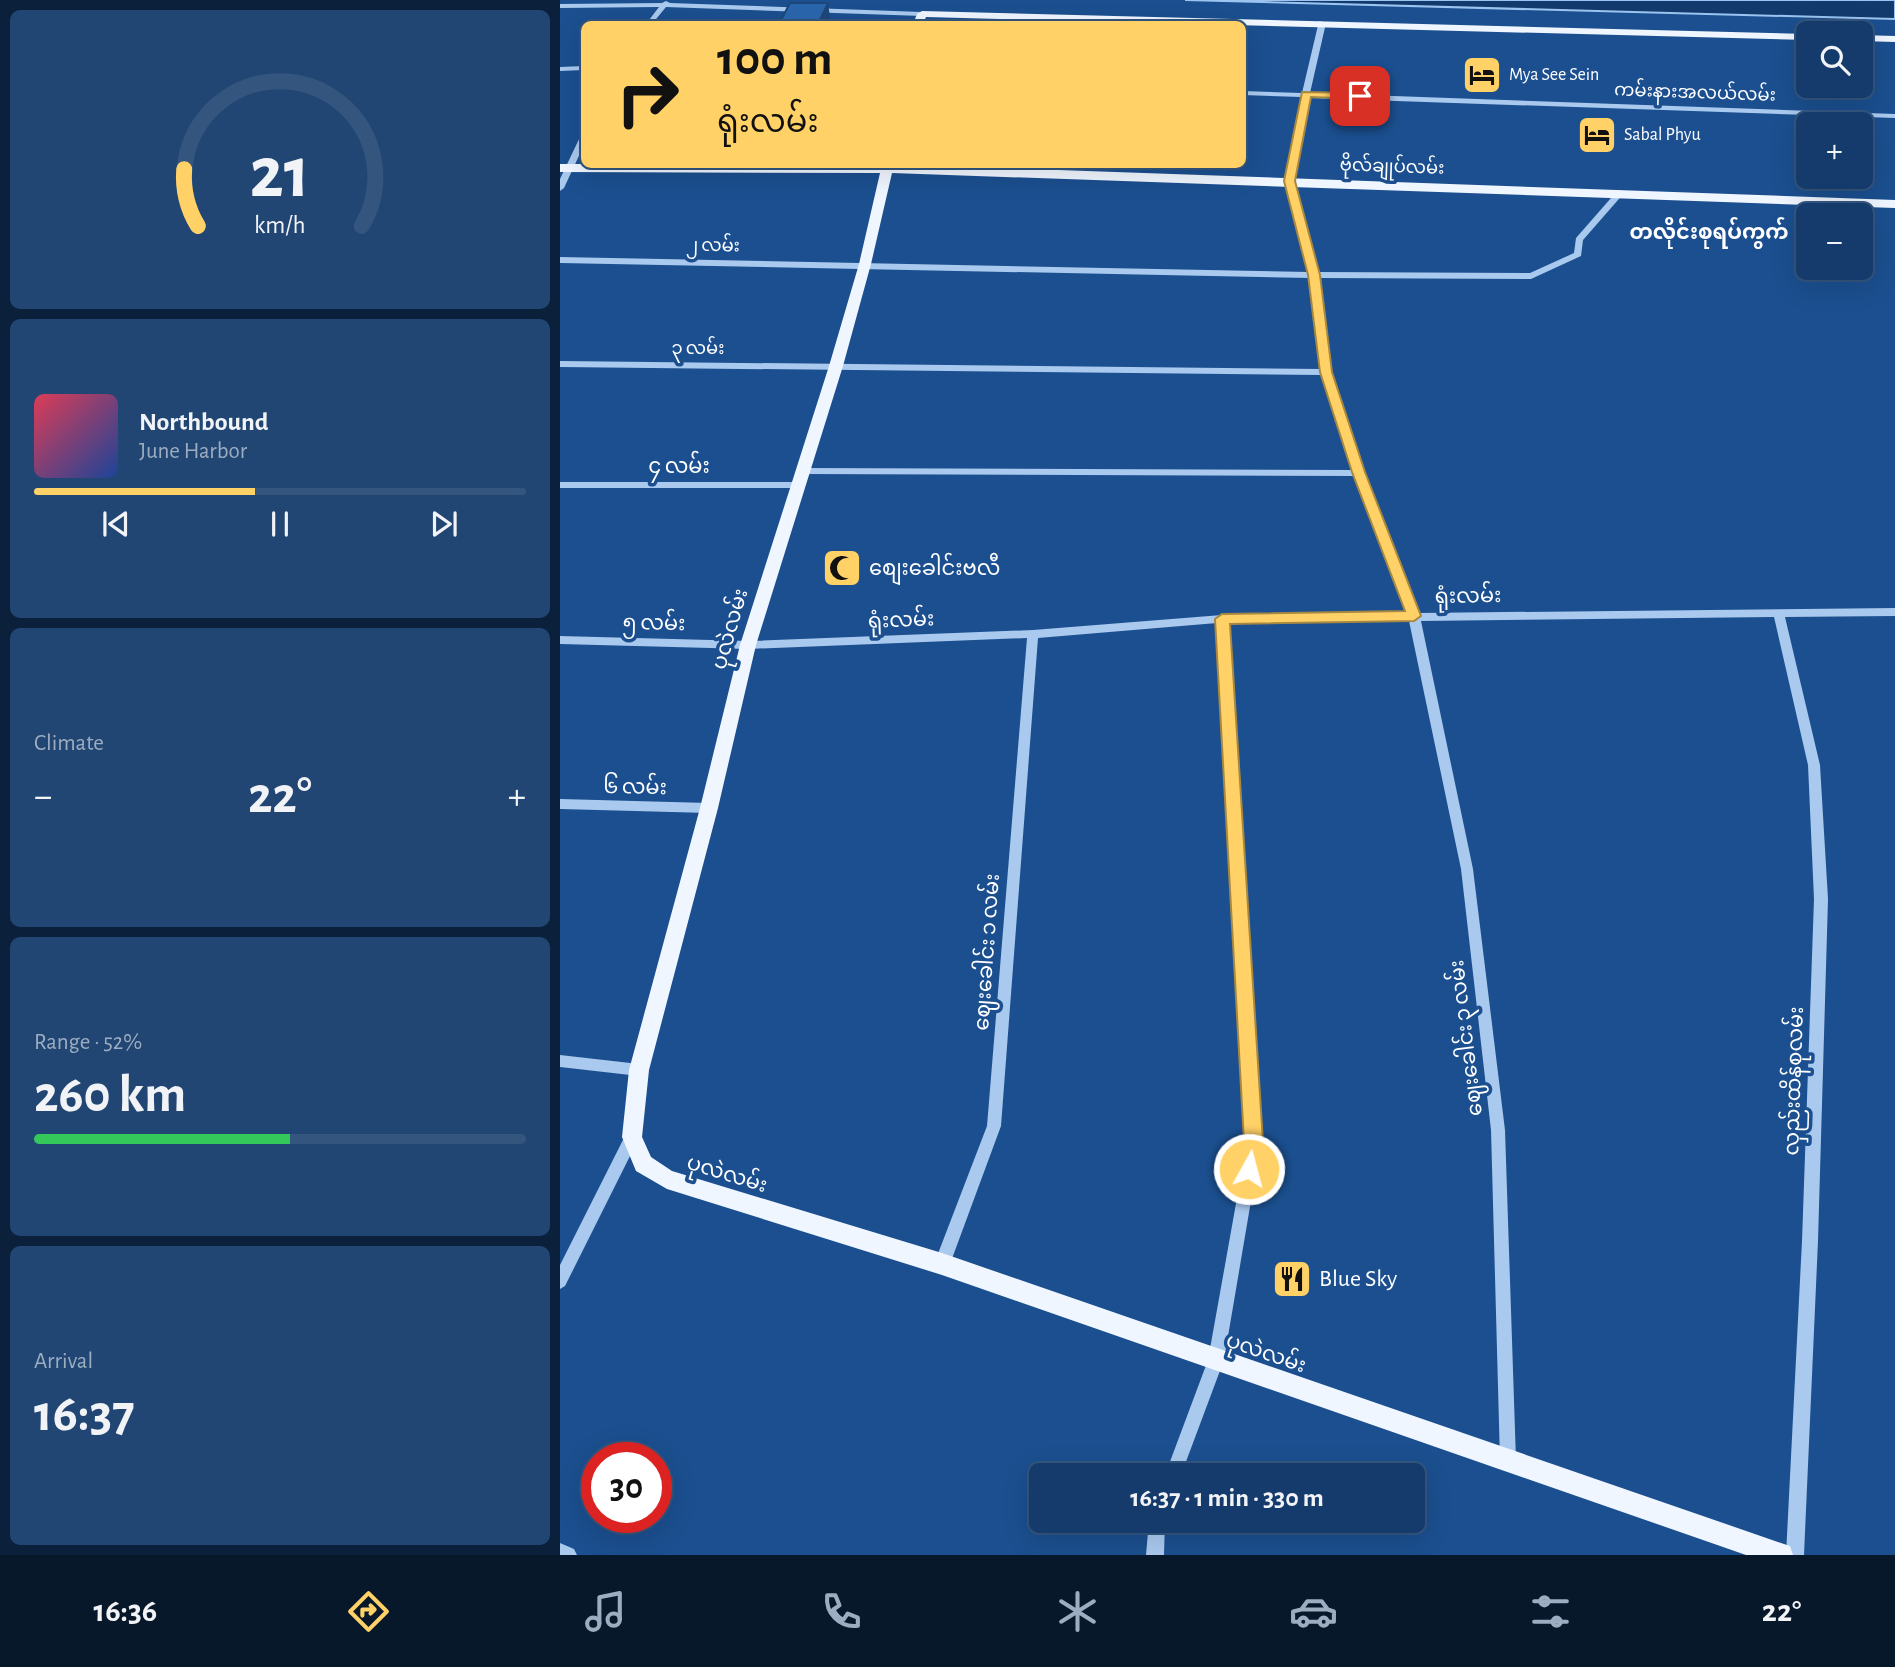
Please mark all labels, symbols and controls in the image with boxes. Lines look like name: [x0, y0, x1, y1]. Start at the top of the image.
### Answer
map controls: [1796, 21, 1873, 280]
button: search: [1796, 21, 1873, 98]
text: 100 m: [717, 35, 833, 84]
icon: right: [602, 49, 693, 140]
hotel icon: Mya See Sein: [1461, 54, 1503, 96]
pin: [1330, 66, 1390, 126]
place label: Mya See Sein: [1509, 66, 1599, 84]
street label: ကမ်းနားအလယ်လမ်း: [1614, 76, 1776, 110]
icon: arrive: [1341, 77, 1379, 115]
text: ရုံးလမ်း: [717, 106, 819, 138]
button: +: [1796, 112, 1873, 189]
hotel icon: Sabal Phyu: [1576, 114, 1618, 156]
place label: Sabal Phyu: [1624, 126, 1701, 144]
text: 21: [250, 138, 310, 211]
street label: ဗိုလ်ချုပ်လမ်း: [1339, 150, 1445, 183]
button: −: [1796, 203, 1873, 280]
text: km/h: [254, 212, 306, 237]
district label: တလိုင်းစုရပ်ကွက်: [1629, 216, 1789, 249]
street label: ၂ လမ်း: [686, 232, 740, 260]
street label: ၃ လမ်း: [672, 335, 724, 363]
text: Northbound: [139, 409, 268, 435]
text: June Harbor: [139, 440, 247, 463]
street label: ၄ လမ်း: [648, 450, 710, 483]
icon: previous: [97, 505, 135, 543]
icon: pause: [261, 505, 299, 543]
icon: next: [425, 505, 463, 543]
mosque icon: စျေးခေါင်းဗလီ: [821, 547, 863, 589]
place label: စျေးခေါင်းဗလီ: [869, 552, 1000, 586]
street label: ရုံးလမ်း: [1434, 579, 1502, 613]
street label: ပုလဲလမ်း: [703, 585, 757, 673]
street label: ရုံးလမ်း: [867, 602, 935, 638]
street label: ၅ လမ်း: [622, 606, 686, 640]
text: Climate: [34, 732, 104, 755]
text: 22°: [248, 770, 312, 822]
street label: ၆ လမ်း: [603, 770, 667, 798]
text: −: [34, 778, 52, 816]
text: +: [508, 778, 526, 816]
street label: ဈေးခေါင်း ၁ လမ်း: [965, 872, 1009, 1032]
street label: ဈေးခေါင်း ၃ လမ်း: [1440, 958, 1492, 1118]
street label: လှည်းထိန်စုလမ်း: [1775, 1006, 1813, 1156]
text: Range · 52%: [34, 1031, 142, 1054]
text: 260 km: [34, 1069, 186, 1121]
position arrow: [1212, 1132, 1286, 1206]
street label: ပုလဲလမ်း: [683, 1146, 771, 1202]
restaurant icon: Blue Sky: [1271, 1258, 1313, 1300]
place label: Blue Sky: [1319, 1267, 1397, 1291]
street label: ပုလဲလမ်း: [1221, 1324, 1311, 1382]
text: Arrival: [34, 1350, 93, 1373]
text: 16:37: [34, 1388, 135, 1440]
speed limit sign: 30: [581, 1442, 672, 1533]
text: 16:37 · 1 min · 330 m: [1130, 1485, 1324, 1511]
icon: directions: [344, 1587, 393, 1636]
icon: music: [581, 1587, 630, 1636]
icon: phone: [817, 1587, 866, 1636]
icon: climate: [1053, 1587, 1102, 1636]
icon: car: [1289, 1587, 1338, 1636]
icon: filters: [1526, 1587, 1575, 1636]
text: 16:36: [94, 1595, 157, 1627]
text: 22°: [1762, 1595, 1801, 1627]

